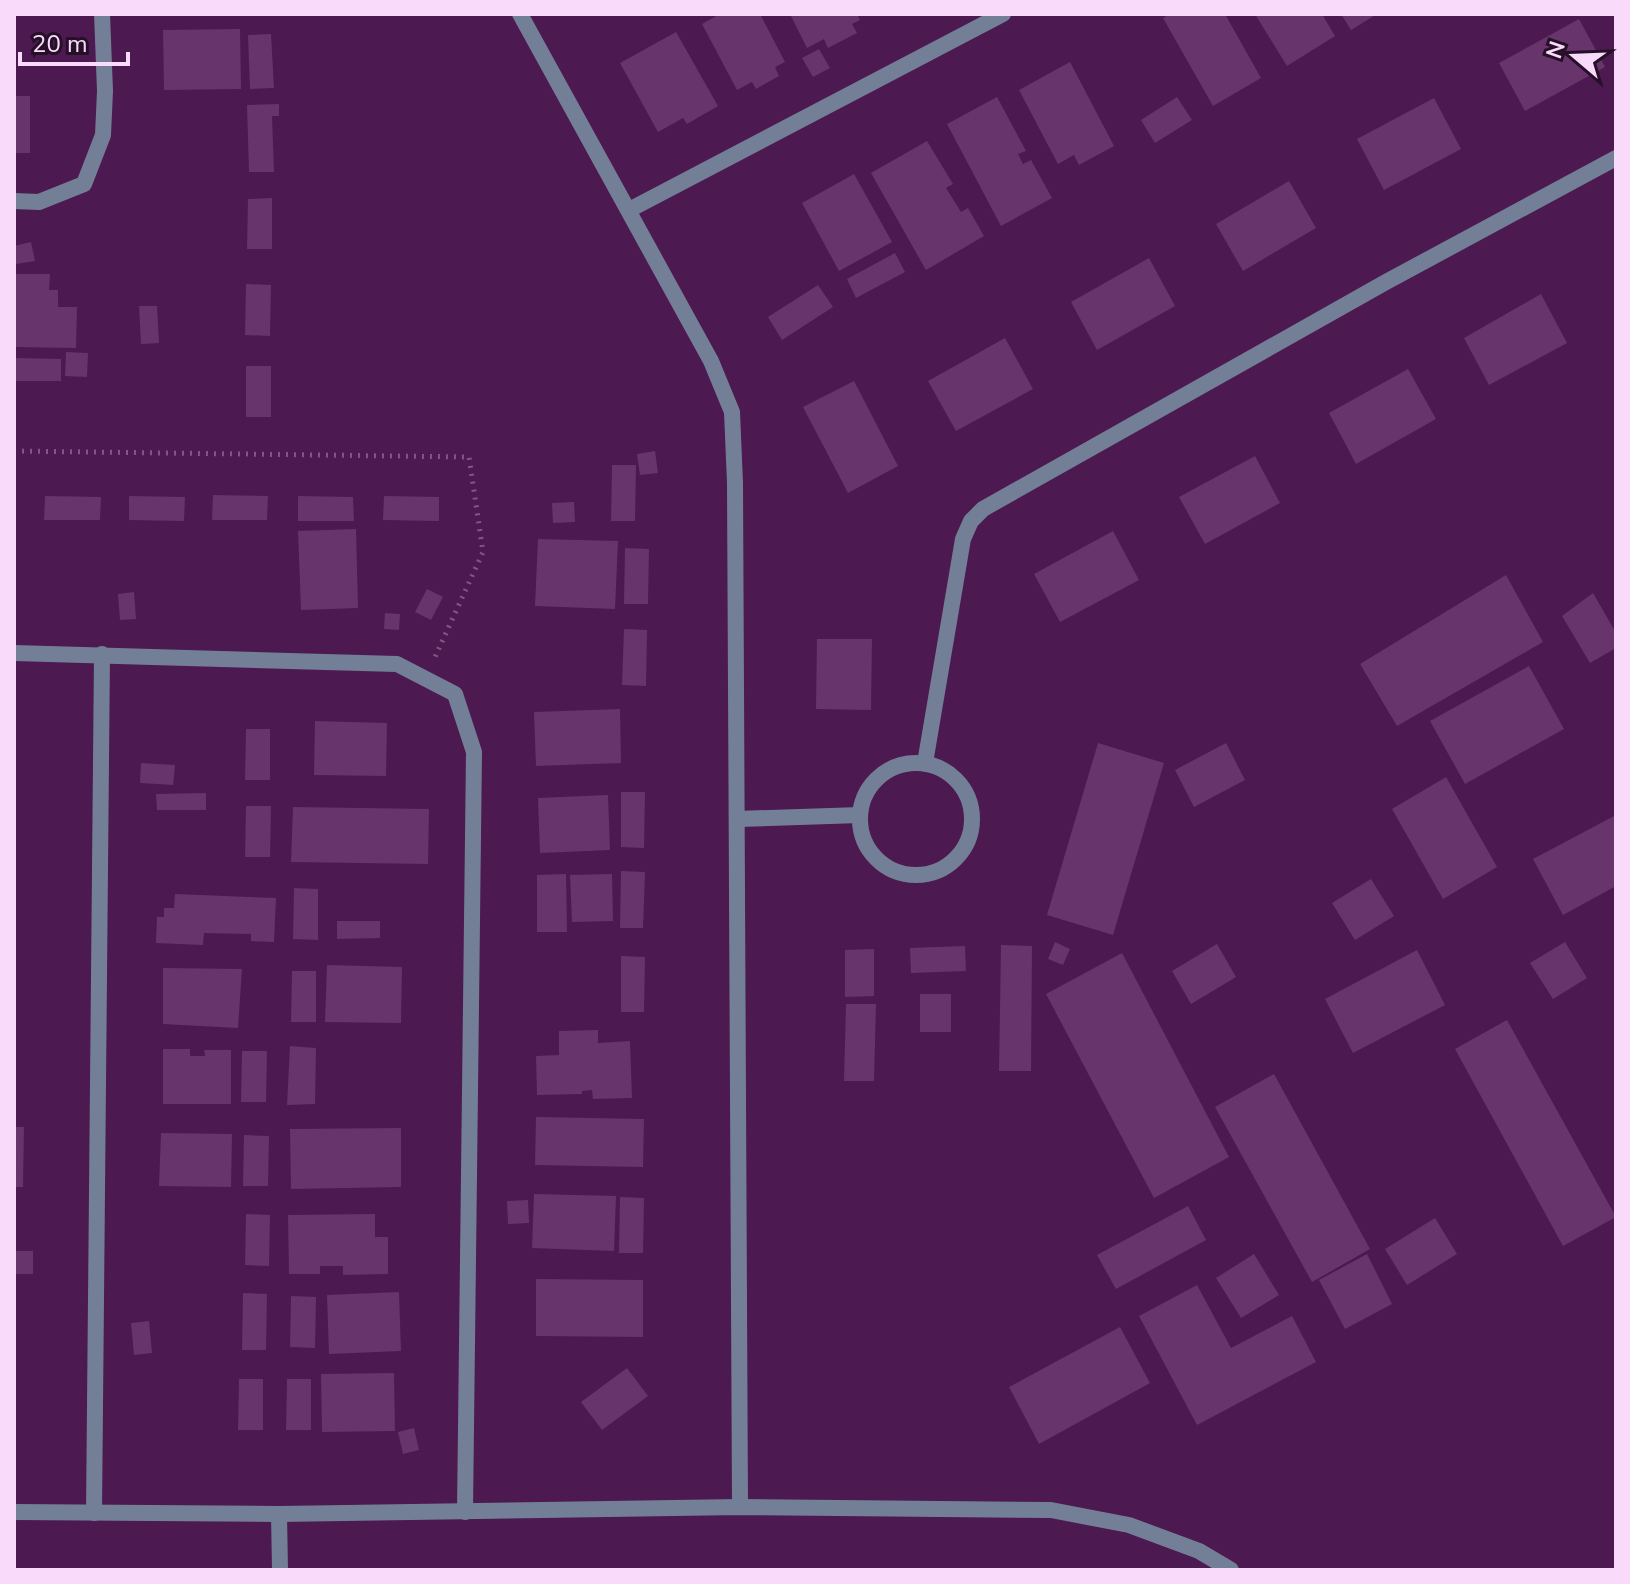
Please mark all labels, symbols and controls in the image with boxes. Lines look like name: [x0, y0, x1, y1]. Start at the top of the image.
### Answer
scale bar: [20, 16, 128, 66]
north arrow: [1534, 16, 1614, 96]
text: 20 m: [32, 28, 88, 60]
text: N: [1539, 37, 1573, 62]

